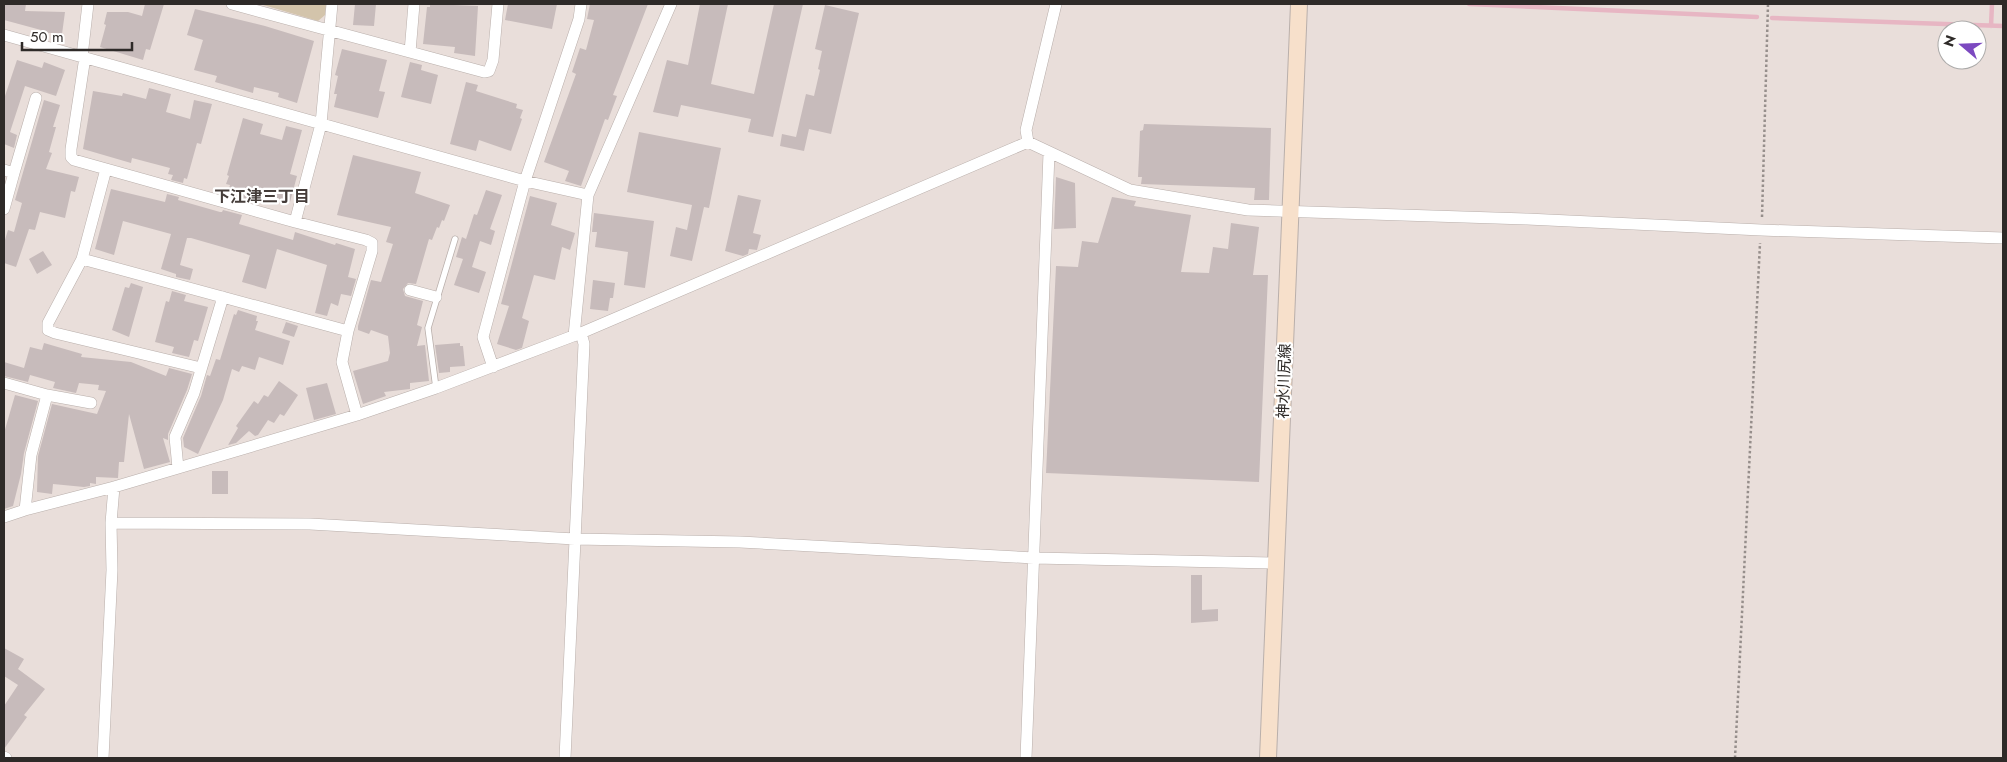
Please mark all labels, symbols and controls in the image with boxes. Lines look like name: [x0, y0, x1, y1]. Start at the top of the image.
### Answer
scale bar: [22, 20, 132, 52]
north arrow: [1937, 20, 1987, 70]
text: 50 m: [30, 26, 64, 48]
text: N: [1938, 32, 1961, 49]
district label: 下江津三丁目: [214, 185, 310, 208]
street label: 神水川尻線: [1272, 343, 1296, 419]

